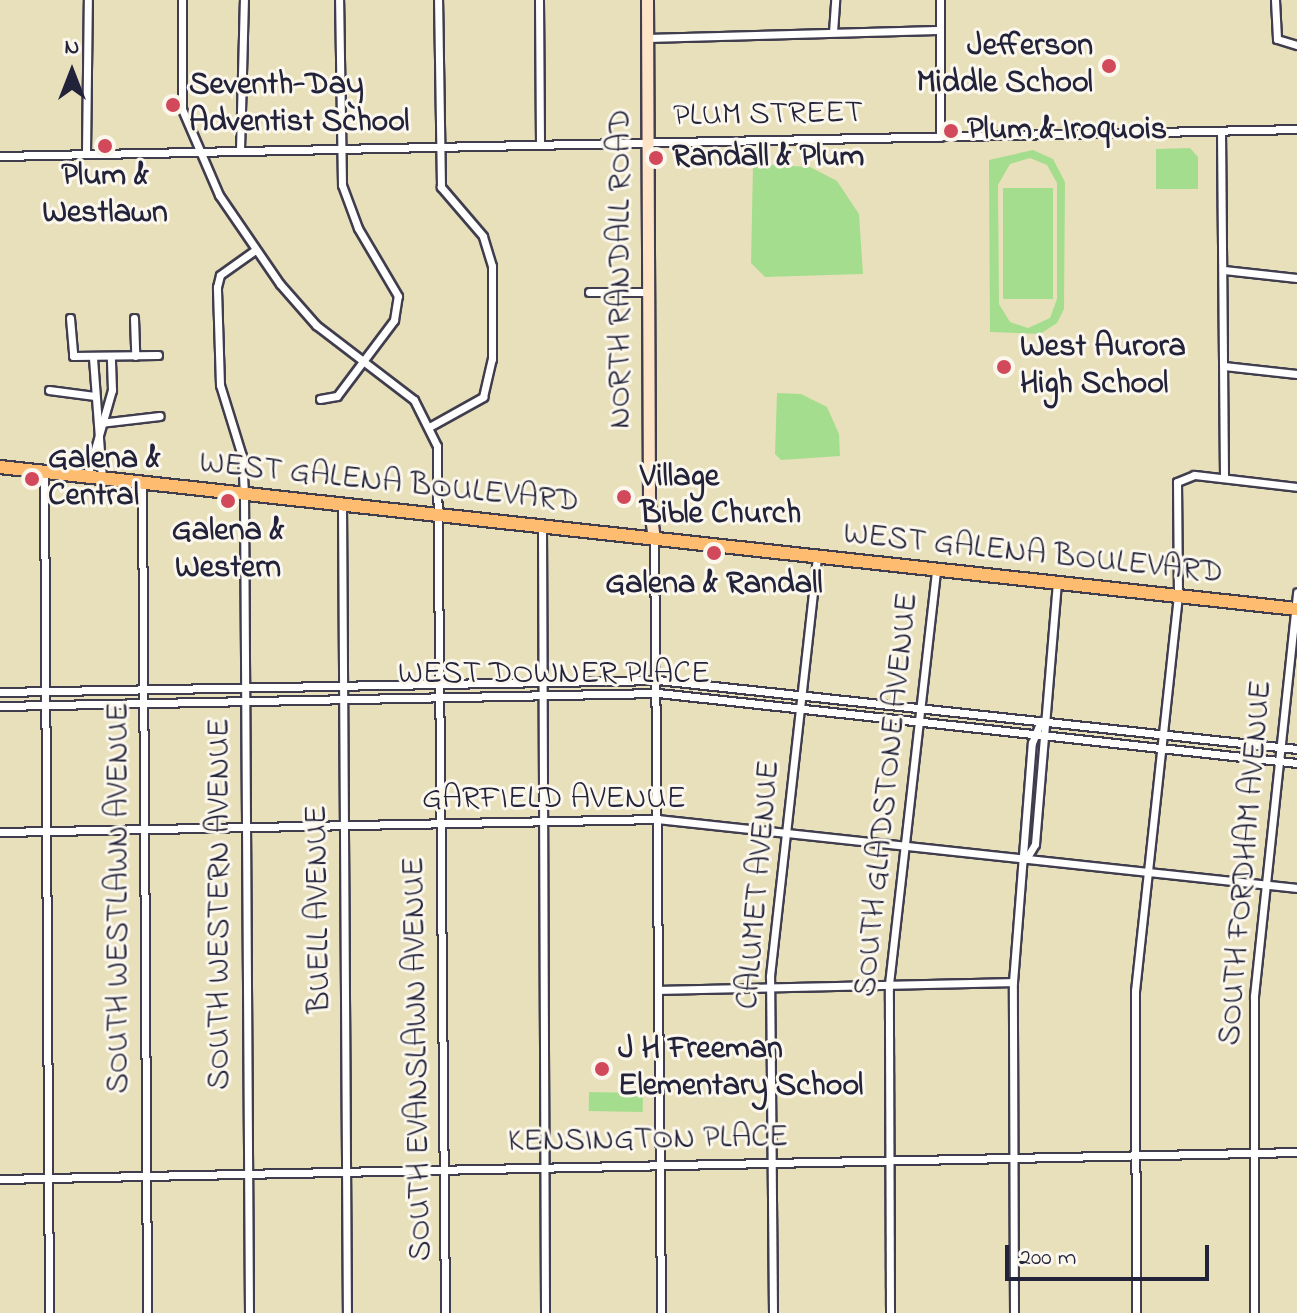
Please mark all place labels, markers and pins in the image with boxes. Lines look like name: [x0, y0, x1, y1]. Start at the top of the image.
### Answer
place label: Jefferson Middle School: [916, 29, 1093, 104]
marker: Jefferson Middle School: [1100, 57, 1118, 75]
place label: Seventh-Day Adventist School: [189, 68, 409, 143]
marker: Seventh-Day Adventist School: [164, 96, 182, 114]
place label: Plum & Iroquois: [967, 112, 1167, 150]
marker: Plum & Iroquois: [942, 122, 960, 140]
marker: Plum & Westlawn: [96, 137, 114, 155]
place label: Randall & Plum: [672, 139, 864, 177]
marker: Randall & Plum: [647, 149, 665, 167]
place label: Plum & Westlawn: [42, 159, 168, 234]
place label: West Aurora High School: [1020, 330, 1186, 405]
marker: West Aurora High School: [995, 358, 1013, 376]
place label: Galena & Central: [48, 442, 161, 517]
place label: Village Bible Church: [640, 460, 801, 535]
marker: Galena & Central: [23, 470, 41, 488]
marker: Village Bible Church: [615, 488, 633, 506]
marker: Galena & Western: [219, 492, 237, 510]
place label: Galena & Western: [172, 514, 284, 589]
marker: Galena & Randall: [705, 544, 723, 562]
place label: Galena & Randall: [605, 566, 823, 604]
place label: J H Freeman Elementary School: [618, 1032, 863, 1107]
marker: J H Freeman Elementary School: [593, 1060, 611, 1078]

